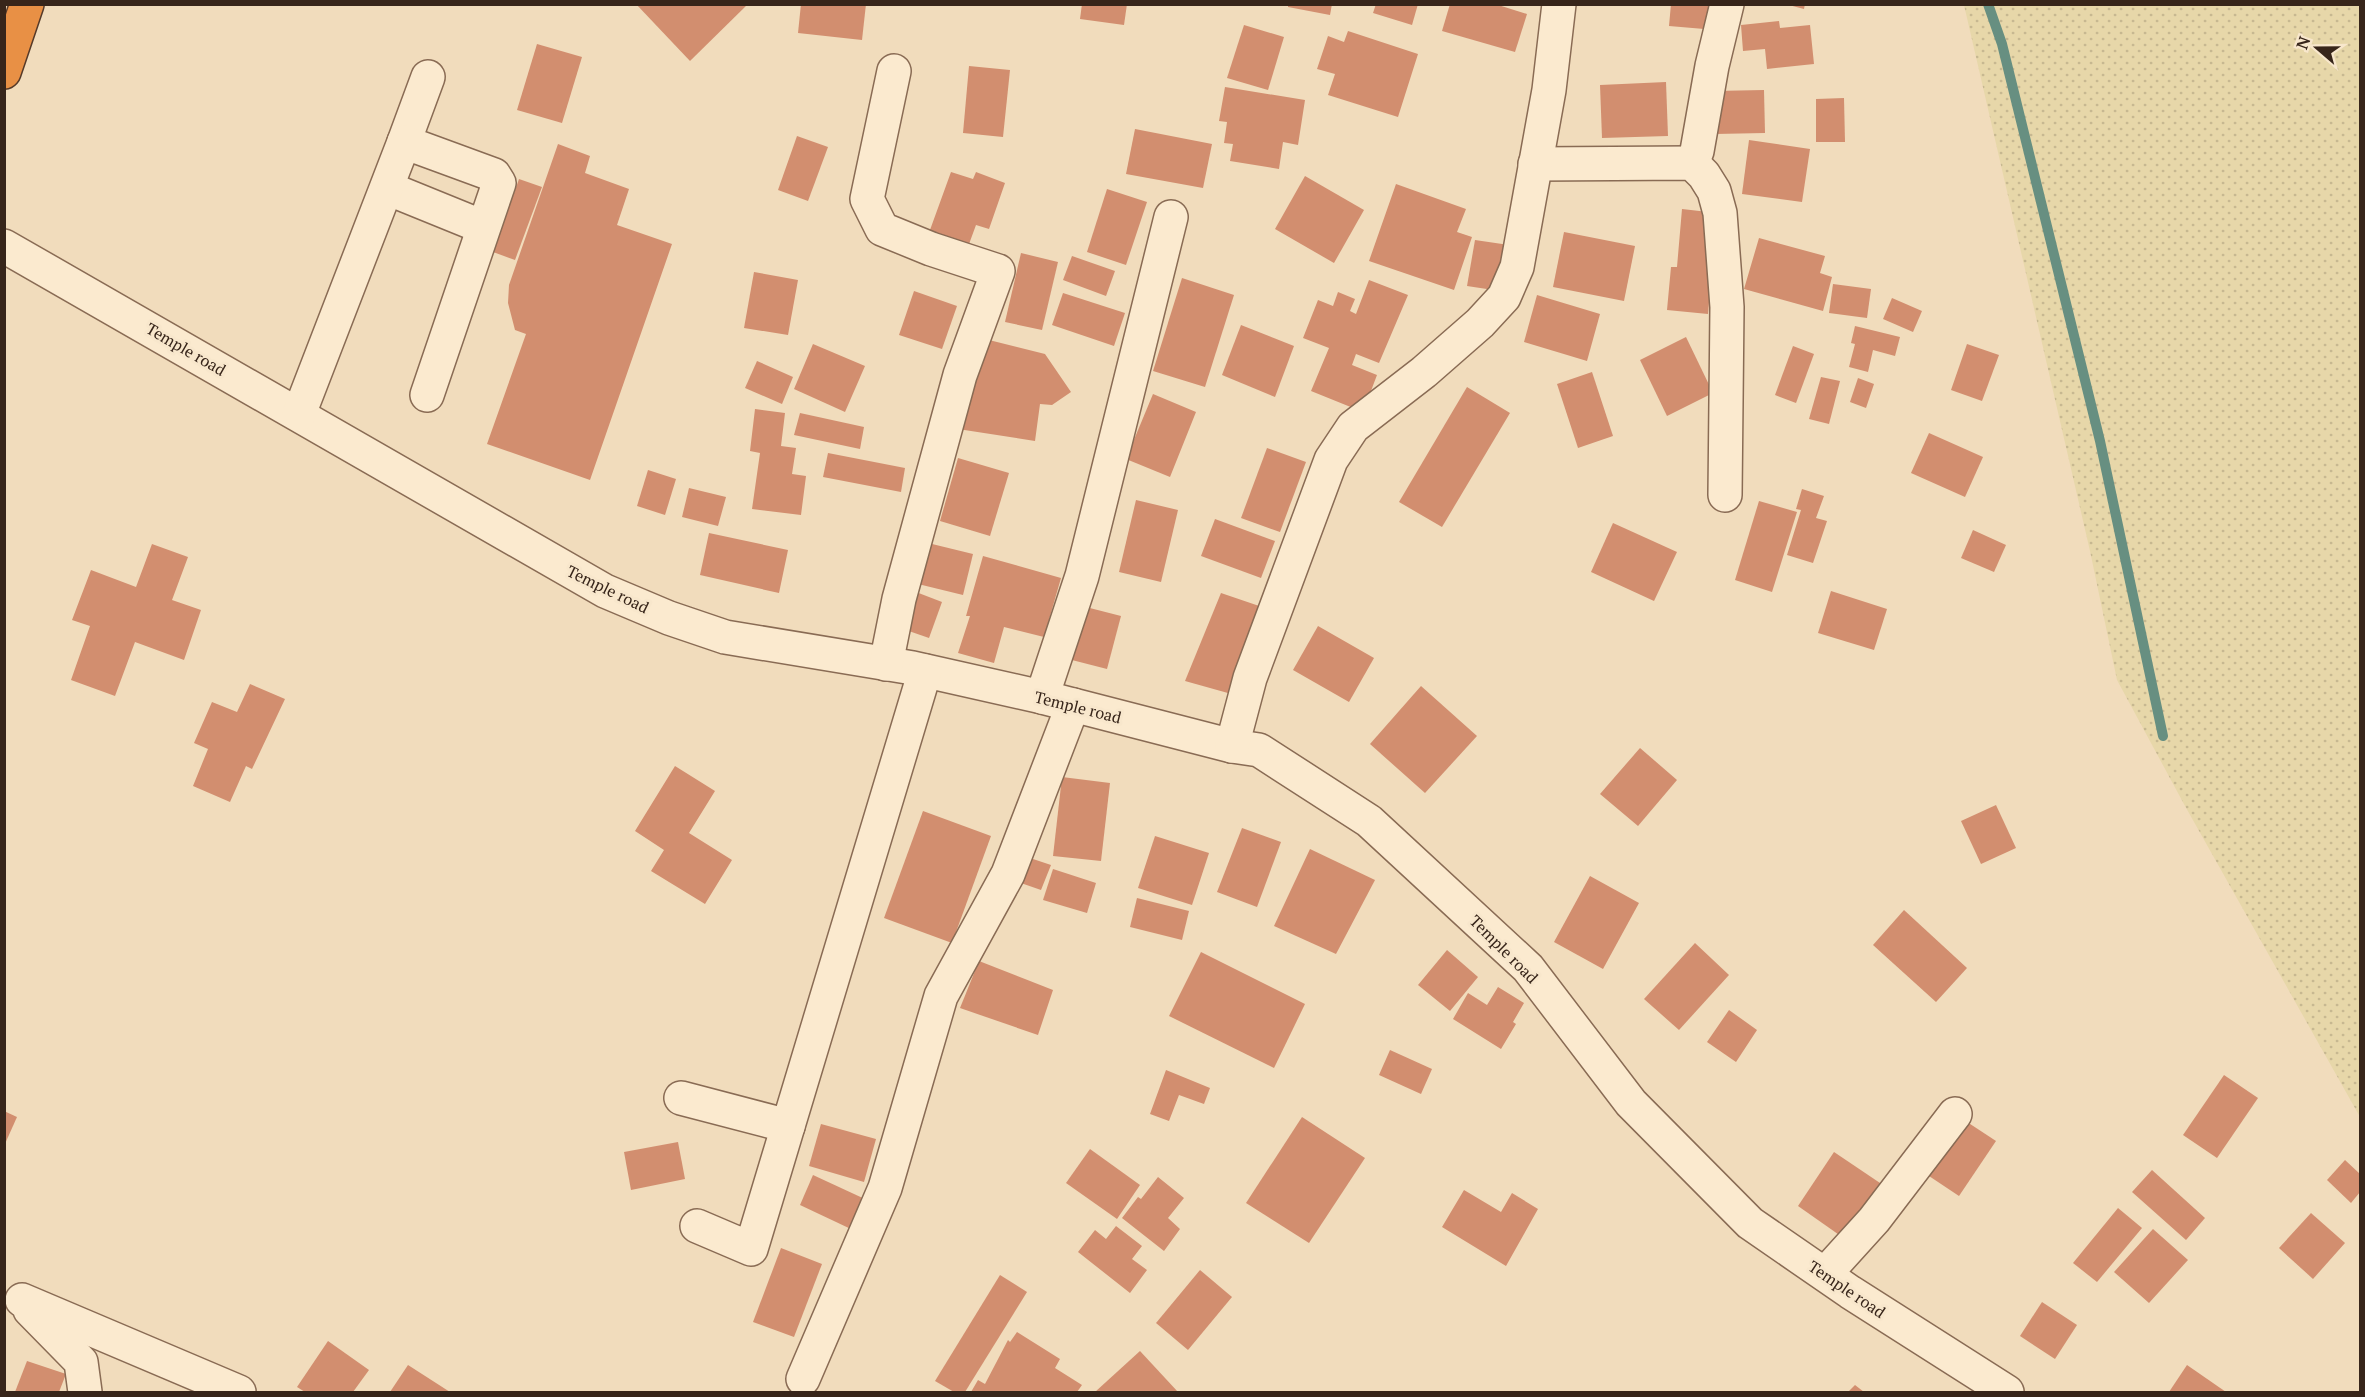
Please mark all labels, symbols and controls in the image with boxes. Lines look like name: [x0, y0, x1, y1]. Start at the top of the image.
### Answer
north arrow: [2287, 18, 2347, 78]
text: N: [2290, 33, 2315, 52]
street label: Temple road: [142, 317, 230, 381]
street label: Temple road: [563, 560, 653, 618]
street label: Temple road: [1032, 686, 1124, 728]
street label: Temple road: [1465, 910, 1543, 988]
street label: Temple road: [1804, 1255, 1890, 1323]

